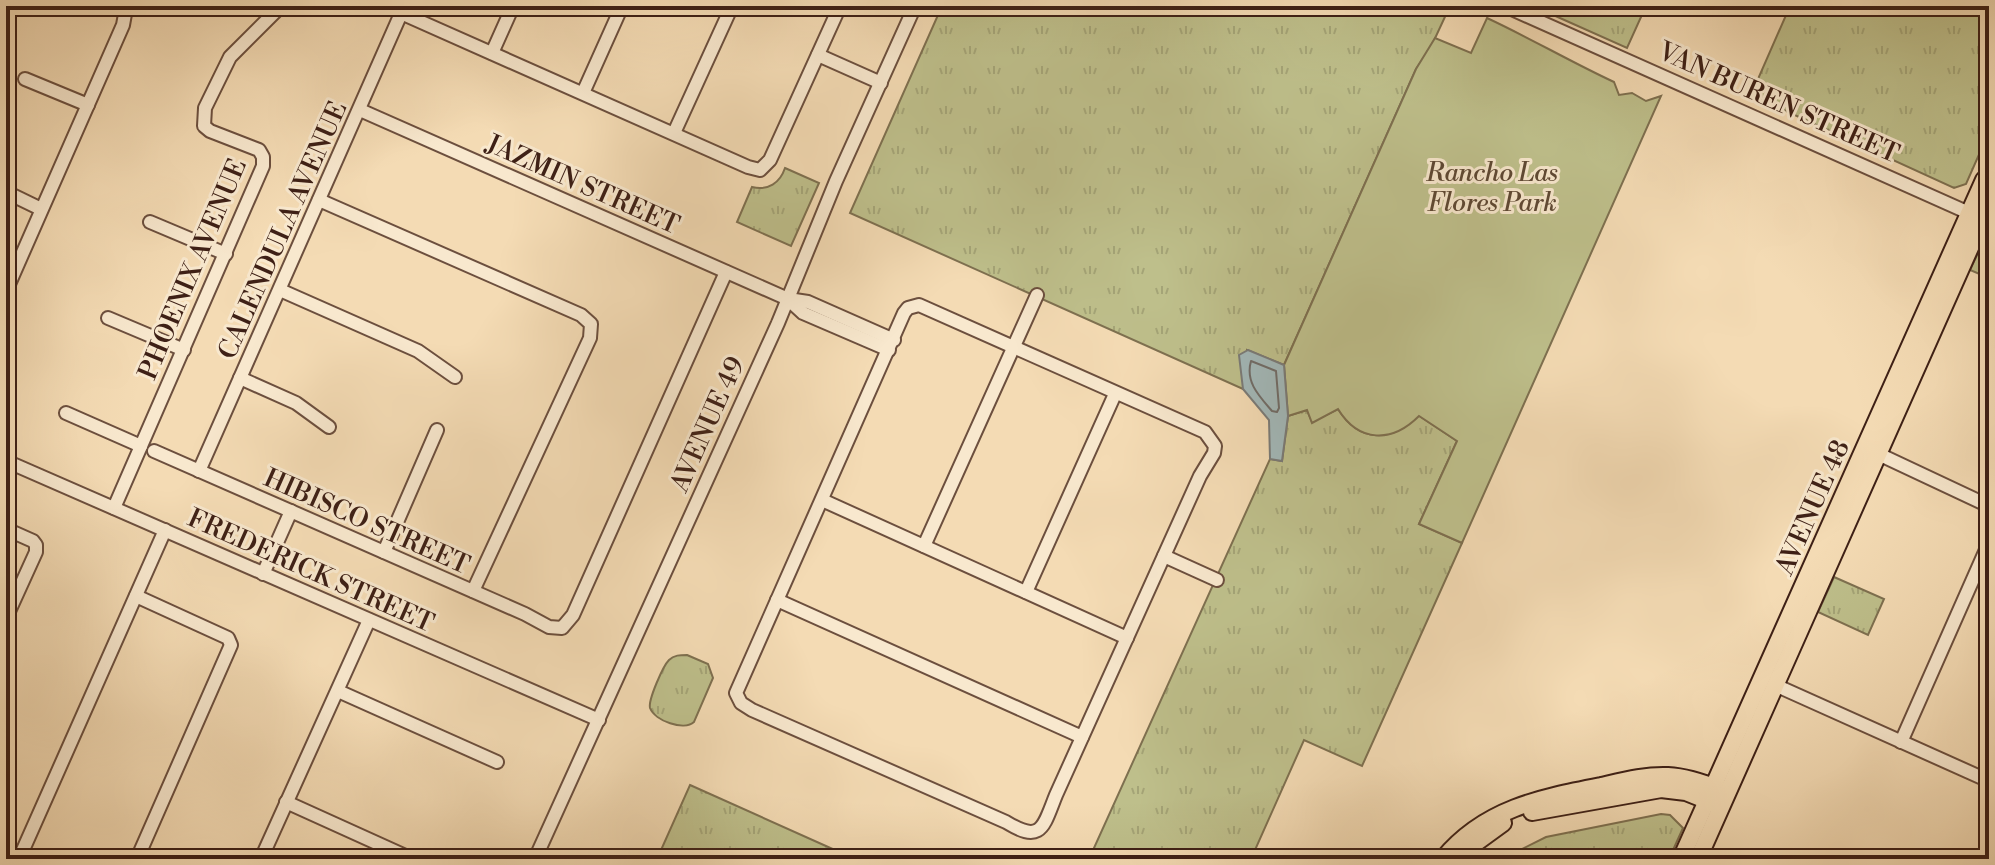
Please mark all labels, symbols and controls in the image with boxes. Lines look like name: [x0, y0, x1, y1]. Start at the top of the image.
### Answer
street label: VAN BUREN STREET: [1652, 35, 1904, 170]
street label: CALENDULA AVENUE: [212, 97, 354, 364]
street label: JAZMIN STREET: [480, 128, 684, 242]
street label: PHOENIX AVENUE: [132, 154, 254, 385]
park label: Rancho Las Flores Park: [1425, 157, 1558, 219]
street label: AVENUE 49: [664, 352, 752, 498]
street label: AVENUE 48: [1768, 435, 1857, 581]
street label: HIBISCO STREET: [259, 462, 475, 582]
street label: FREDERICK STREET: [182, 502, 439, 640]

